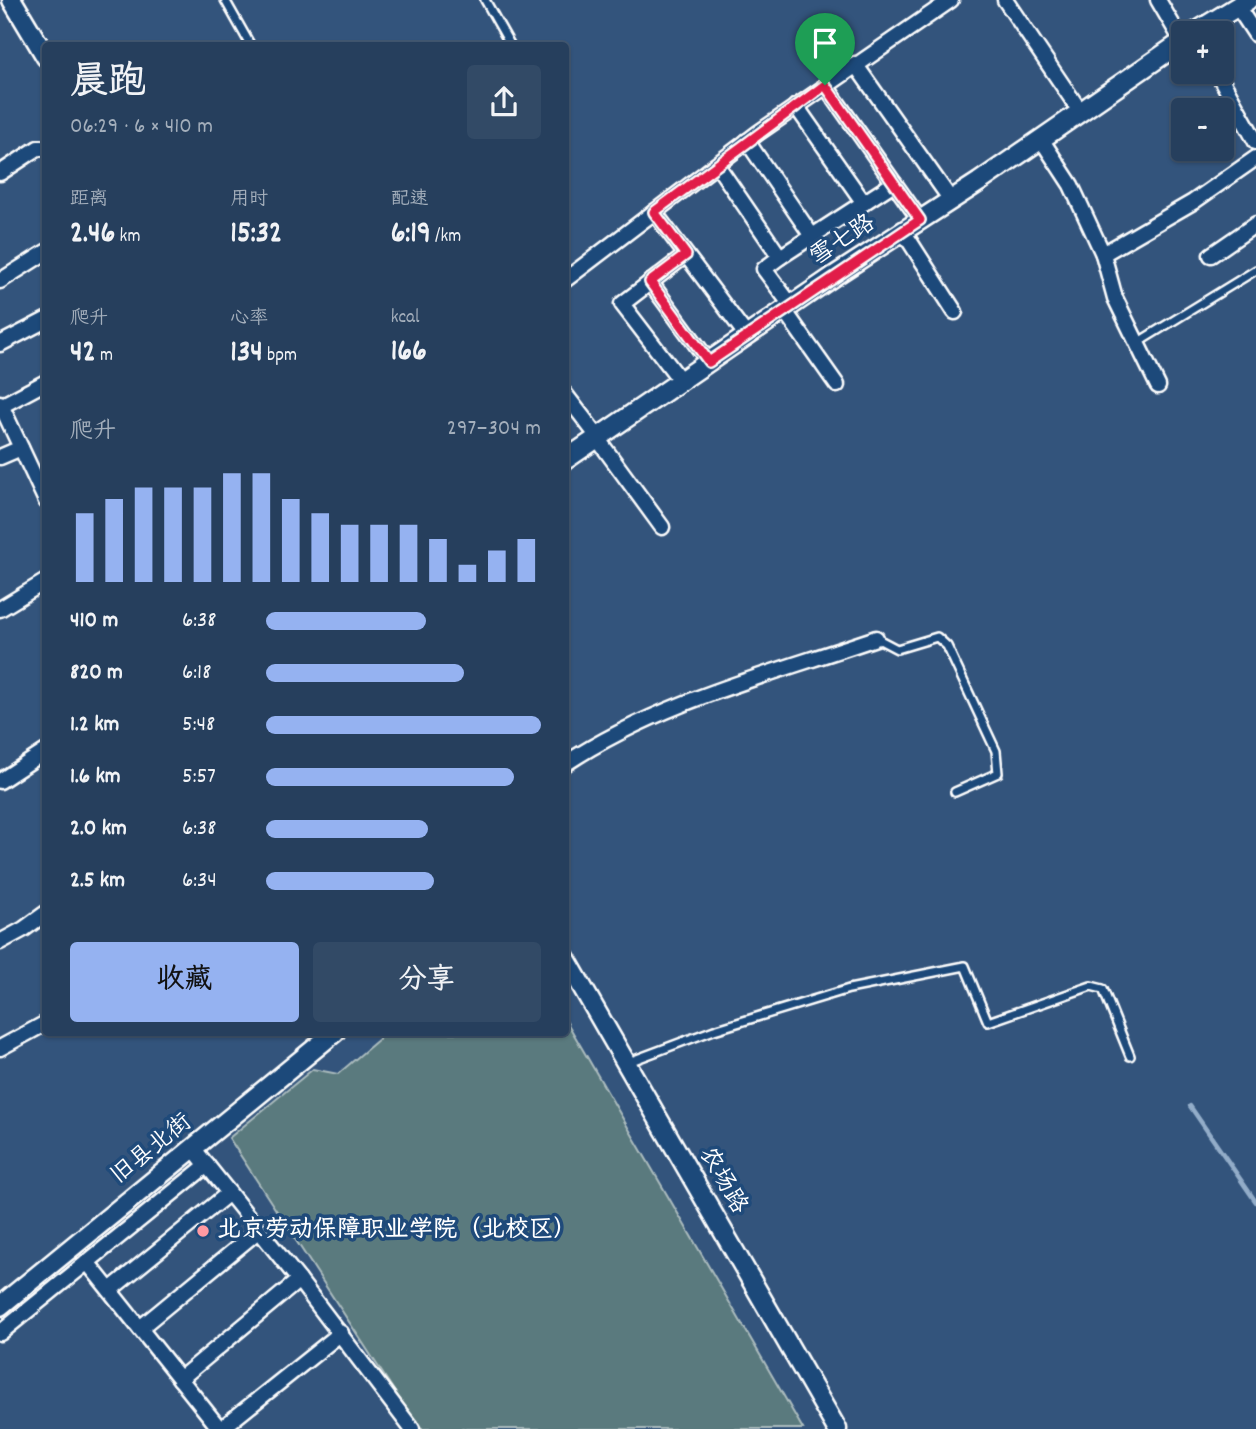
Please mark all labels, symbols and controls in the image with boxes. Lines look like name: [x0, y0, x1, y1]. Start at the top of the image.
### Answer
pin: [795, 13, 855, 85]
map controls: [1171, 21, 1234, 161]
button: +: [1171, 21, 1234, 84]
icon: arrive: [806, 24, 844, 62]
text: 晨跑: [70, 57, 146, 112]
button: share: [467, 65, 541, 139]
button: −: [1171, 98, 1234, 161]
text: 06:29 · 6 × 410 m: [70, 111, 213, 144]
text: 距离: [70, 187, 108, 214]
text: 用时: [230, 187, 268, 214]
text: 配速: [391, 187, 429, 214]
street label: 雪七路: [804, 207, 882, 275]
text: 2.46: [70, 214, 115, 257]
text: 15:32: [230, 214, 282, 257]
text: 6:19: [391, 214, 431, 257]
text: km: [115, 224, 140, 251]
text: /km: [431, 224, 461, 251]
text: kcal: [391, 305, 420, 332]
text: 爬升: [70, 306, 108, 333]
text: 心率: [230, 306, 268, 333]
text: 166: [391, 332, 427, 375]
text: 42: [70, 333, 96, 376]
text: 134: [230, 333, 263, 376]
text: m: [96, 343, 113, 370]
text: bpm: [263, 343, 297, 370]
text: 297–304 m: [447, 413, 541, 446]
text: 爬升: [70, 416, 116, 449]
text: 410 m: [70, 605, 118, 638]
text: 6:38: [182, 605, 217, 638]
text: 820 m: [70, 657, 123, 690]
text: 6:18: [182, 657, 211, 690]
text: 1.2 km: [70, 709, 119, 742]
text: 5:48: [182, 709, 215, 742]
text: 1.6 km: [70, 761, 121, 794]
text: 5:57: [182, 761, 216, 794]
text: 2.0 km: [70, 813, 127, 846]
text: 6:38: [182, 813, 217, 846]
text: 2.5 km: [70, 865, 125, 898]
text: 6:34: [182, 865, 217, 898]
button: 收藏: [70, 942, 299, 1022]
button: 分享: [313, 942, 541, 1022]
street label: 旧县北街: [104, 1107, 200, 1193]
street label: 农场路: [689, 1141, 755, 1221]
place label: 北京劳动保障职业学院（北校区）: [217, 1214, 577, 1248]
marker: 北京劳动保障职业学院（北校区）: [195, 1223, 211, 1239]

